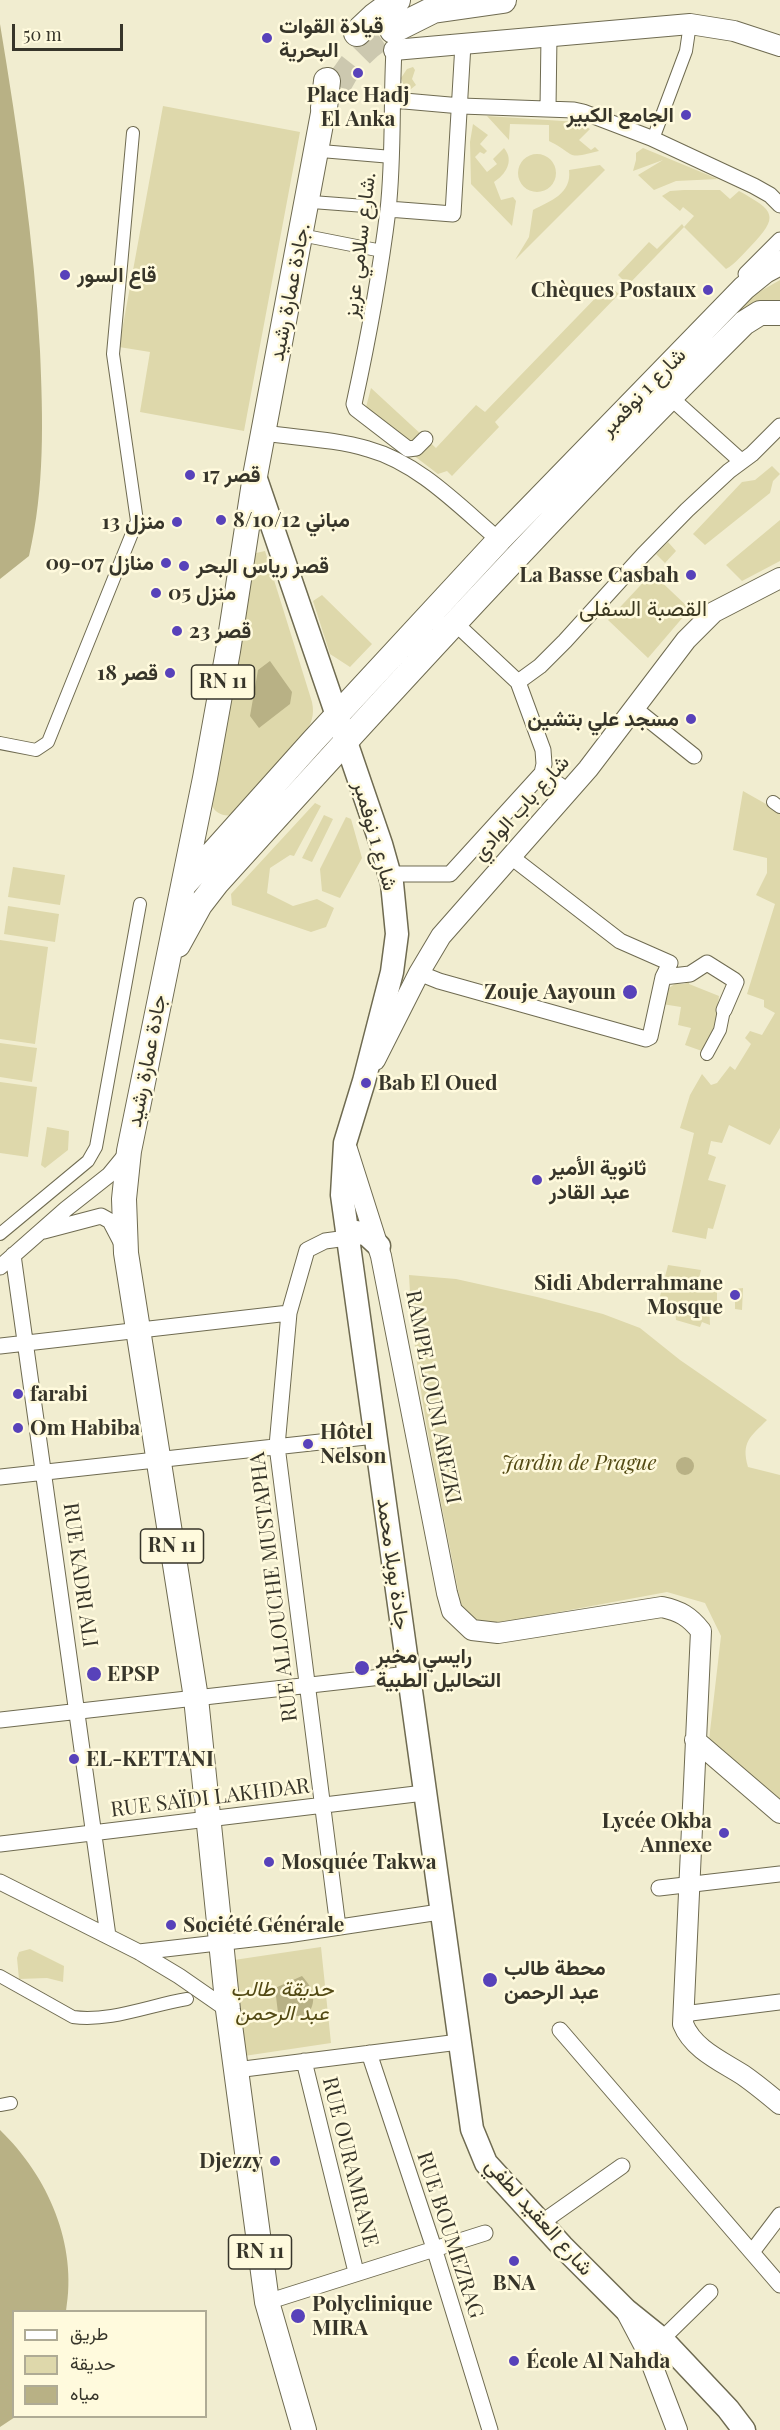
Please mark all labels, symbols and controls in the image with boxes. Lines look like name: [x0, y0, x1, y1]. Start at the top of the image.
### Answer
scale bar: [15, 12, 126, 50]
place label: قيادة القوات البحرية: [279, 13, 384, 63]
text: 50 m: [23, 22, 62, 46]
marker: قيادة القوات البحرية: [260, 31, 274, 45]
marker: Place Hadj El Anka: [351, 66, 365, 80]
place label: Place Hadj El Anka: [307, 82, 409, 132]
place label: الجامع الكبير: [567, 102, 674, 128]
marker: الجامع الكبير: [679, 108, 693, 122]
street label: شارع سلامي عزيز.: [339, 171, 381, 319]
street label: جادة عمارة رشيد.: [264, 221, 316, 363]
place label: قاع السور: [77, 262, 157, 288]
marker: قاع السور: [58, 268, 72, 282]
place label: Chèques Postaux: [531, 277, 696, 303]
marker: Chèques Postaux: [701, 283, 715, 297]
street label: شارع 1 نوفمبر: [595, 343, 691, 441]
place label: قصر 17: [202, 462, 261, 488]
marker: قصر 17: [183, 468, 197, 482]
place label: مباني 8/10/12: [233, 507, 350, 533]
place label: منزل 13: [102, 509, 165, 535]
marker: مباني 8/10/12: [214, 513, 228, 527]
marker: منزل 13: [170, 515, 184, 529]
place label: منازل 07-09: [46, 550, 154, 576]
place label: قصر رياس البحر: [196, 553, 329, 579]
marker: منازل 07-09: [159, 556, 173, 570]
marker: قصر رياس البحر: [177, 559, 191, 573]
place label: La Basse Casbah: [519, 562, 679, 588]
marker: La Basse Casbah: [684, 568, 698, 582]
place label: منزل 05: [168, 580, 236, 606]
marker: منزل 05: [149, 586, 163, 600]
district label: القصبة السفلى: [579, 596, 707, 622]
place label: قصر 23: [189, 618, 251, 644]
marker: قصر 23: [170, 624, 184, 638]
place label: قصر 18: [97, 660, 158, 686]
road number: RN 11: [192, 665, 254, 699]
marker: قصر 18: [163, 666, 177, 680]
place label: مسجد علي بتشين: [527, 706, 679, 732]
marker: مسجد علي بتشين: [684, 712, 698, 726]
street label: شارع باب الوادي: [467, 750, 575, 866]
street label: شارع 1 نوفمبر: [347, 778, 403, 894]
place label: Zouje Aayoun: [484, 979, 616, 1005]
marker: Zouje Aayoun: [621, 983, 639, 1001]
street label: جادة عمارة رشيد: [122, 993, 172, 1129]
place label: Bab El Oued: [378, 1070, 497, 1096]
marker: Bab El Oued: [359, 1076, 373, 1090]
place label: ثانوية الأمير عبد القادر: [549, 1155, 646, 1205]
marker: ثانوية الأمير عبد القادر: [530, 1173, 544, 1187]
place label: Sidi Abderrahmane Mosque: [534, 1270, 723, 1320]
street label: RAMPE LOUNI AREZKI: [400, 1288, 466, 1506]
marker: Sidi Abderrahmane Mosque: [728, 1288, 742, 1302]
place label: farabi: [30, 1381, 88, 1407]
marker: farabi: [11, 1387, 25, 1401]
place label: Om Habiba: [30, 1415, 140, 1441]
place label: Hôtel Nelson: [320, 1419, 386, 1469]
marker: Om Habiba: [11, 1421, 25, 1435]
marker: Hôtel Nelson: [301, 1437, 315, 1451]
park label: Jardin de Prague: [502, 1450, 656, 1476]
street label: RUE ALLOUCHE MUSTAPHA: [245, 1451, 303, 1723]
street label: جادة بوبلا محمد: [371, 1496, 415, 1632]
street label: RUE KADRI ALI: [57, 1501, 103, 1649]
road number: RN 11: [140, 1529, 204, 1563]
place label: رايسي مخبر التحاليل الطبية: [376, 1643, 501, 1693]
marker: رايسي مخبر التحاليل الطبية: [353, 1659, 371, 1677]
place label: EPSP: [107, 1661, 159, 1687]
marker: EPSP: [85, 1665, 103, 1683]
place label: EL-KETTANI: [86, 1746, 214, 1772]
marker: EL-KETTANI: [67, 1752, 81, 1766]
street label: RUE SAÏDI LAKHDAR: [109, 1773, 311, 1823]
place label: Lycée Okba Annexe: [602, 1808, 712, 1858]
marker: Lycée Okba Annexe: [717, 1826, 731, 1840]
place label: Mosquée Takwa: [281, 1849, 437, 1875]
marker: Mosquée Takwa: [262, 1855, 276, 1869]
place label: Société Générale: [183, 1912, 344, 1938]
marker: Société Générale: [164, 1918, 178, 1932]
place label: محطة طالب عبد الرحمن: [504, 1955, 606, 2005]
marker: محطة طالب عبد الرحمن: [481, 1971, 499, 1989]
park label: حديقة طالب عبد الرحمن: [230, 1976, 334, 2026]
street label: RUE OURAMRANE: [317, 2074, 383, 2250]
place label: Djezzy: [199, 2148, 263, 2174]
street label: RUE BOUMEZRAG: [411, 2149, 489, 2321]
street label: شارع العقيد لطفي: [480, 2153, 598, 2281]
marker: Djezzy: [268, 2154, 282, 2168]
road number: RN 11: [228, 2235, 292, 2269]
marker: BNA: [507, 2254, 521, 2268]
place label: BNA: [493, 2270, 535, 2296]
place label: Polyclinique MIRA: [312, 2291, 433, 2341]
marker: Polyclinique MIRA: [289, 2307, 307, 2325]
legend: [12, 2310, 207, 2418]
text: طريق: [70, 2321, 108, 2345]
place label: École Al Nahda: [526, 2348, 670, 2374]
text: حديقة: [70, 2351, 116, 2375]
marker: École Al Nahda: [507, 2354, 521, 2368]
text: مياه: [70, 2381, 99, 2405]

